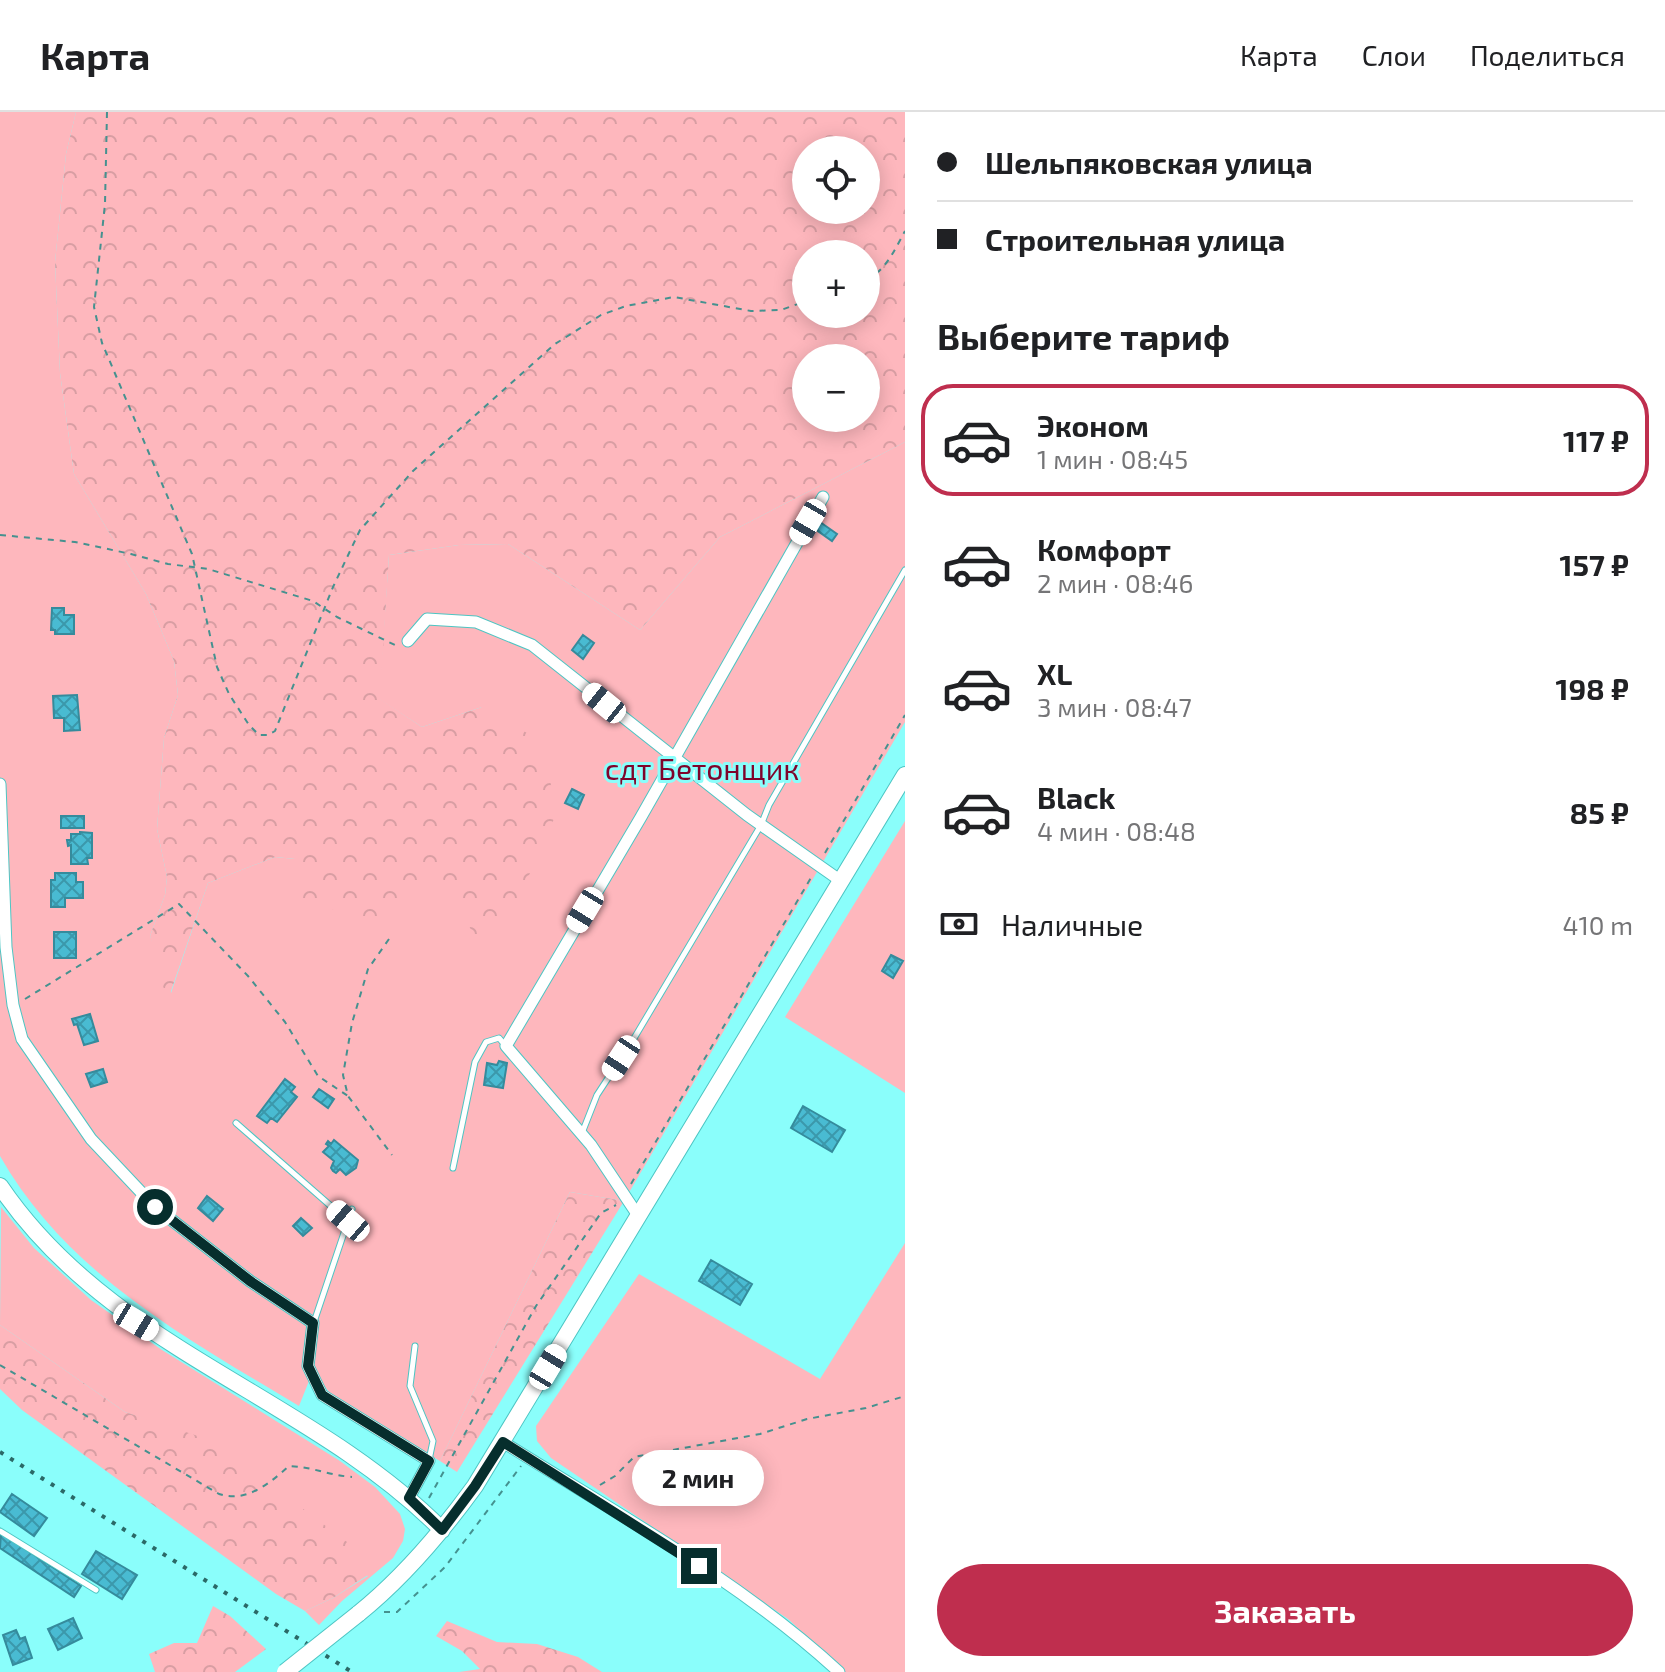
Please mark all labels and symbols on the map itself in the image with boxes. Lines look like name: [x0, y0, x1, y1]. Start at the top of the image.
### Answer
car: [786, 495, 830, 549]
car: [578, 679, 630, 727]
park label: сдт Бетонщик: [605, 750, 799, 786]
car: [562, 883, 608, 937]
car: [598, 1031, 644, 1085]
route start: [137, 1189, 173, 1225]
car: [322, 1196, 374, 1246]
car: [109, 1299, 163, 1345]
car: [525, 1340, 571, 1394]
callout: 2 мин: [633, 1450, 765, 1506]
route end: [681, 1548, 717, 1584]

